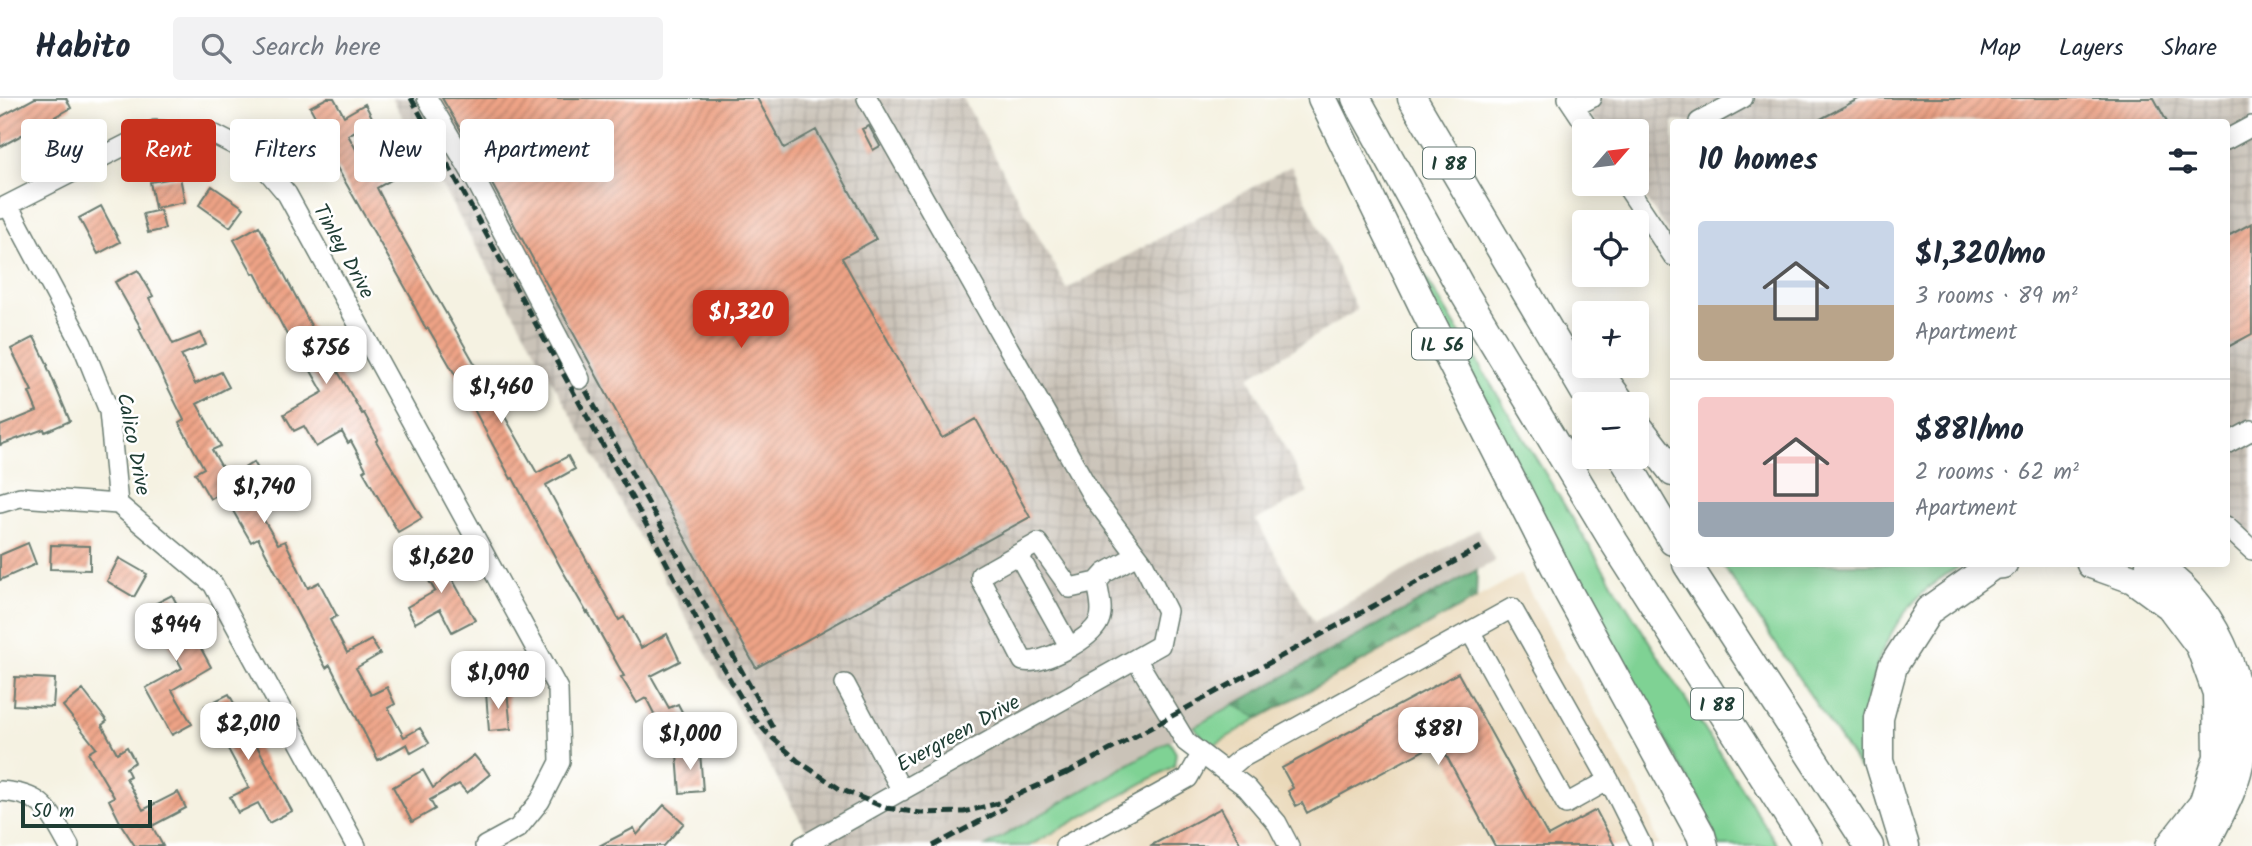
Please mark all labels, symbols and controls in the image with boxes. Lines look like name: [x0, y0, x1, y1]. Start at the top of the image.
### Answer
search box: [173, 17, 663, 80]
text: Habito: [35, 22, 131, 75]
text: Search here: [253, 27, 381, 69]
icon: search: [197, 29, 235, 67]
text: Map: [1979, 29, 2021, 68]
text: Layers: [2059, 29, 2123, 68]
text: Share: [2161, 29, 2217, 68]
chip: Buy: [21, 119, 107, 182]
chip: Rent: [121, 119, 216, 182]
chip: Filters: [230, 119, 340, 182]
chip: New: [354, 119, 446, 182]
chip: Apartment: [460, 119, 614, 182]
north arrow: [1572, 119, 1648, 196]
map controls: [1572, 119, 1649, 469]
text: 10 homes: [1698, 137, 1818, 185]
icon: filters: [2164, 142, 2202, 180]
road number: I 88: [1423, 148, 1475, 178]
street label: Tinley Drive: [303, 198, 383, 306]
button: locate: [1572, 210, 1649, 287]
text: $1,320/mo: [1915, 231, 2046, 279]
icon: home: [1754, 249, 1838, 333]
text: 3 rooms · 89 m²: [1915, 279, 2078, 315]
pin: $1,320: [684, 290, 798, 350]
text: $1,320: [709, 295, 773, 331]
button: +: [1572, 301, 1649, 378]
text: Apartment: [1915, 315, 2017, 351]
pin: $756: [285, 327, 367, 386]
road number: IL 56: [1412, 328, 1472, 360]
text: $756: [302, 331, 350, 367]
pin: $1,460: [444, 366, 558, 425]
text: $1,460: [469, 370, 533, 406]
street label: Calico Drive: [106, 390, 159, 499]
button: −: [1572, 392, 1649, 469]
text: $881/mo: [1915, 407, 2024, 455]
icon: home: [1754, 425, 1838, 509]
text: 2 rooms · 62 m²: [1915, 455, 2079, 491]
pin: $1,740: [207, 466, 321, 525]
text: $1,740: [233, 470, 295, 506]
text: Apartment: [1915, 491, 2017, 527]
pin: $1,620: [384, 536, 498, 595]
text: $1,620: [409, 540, 473, 576]
pin: $944: [135, 603, 217, 663]
text: $944: [151, 608, 201, 644]
pin: $1,090: [441, 652, 555, 711]
text: $1,090: [467, 656, 529, 692]
street label: Evergreen Drive: [891, 686, 1027, 782]
road number: I 88: [1691, 688, 1743, 720]
pin: $2,010: [191, 702, 305, 762]
text: $2,010: [216, 707, 280, 743]
pin: $881: [1397, 708, 1479, 767]
pin: $1,000: [633, 712, 747, 772]
text: $881: [1414, 712, 1462, 748]
text: $1,000: [659, 717, 721, 753]
scale bar: [21, 797, 152, 829]
text: 50 m: [32, 797, 74, 827]

